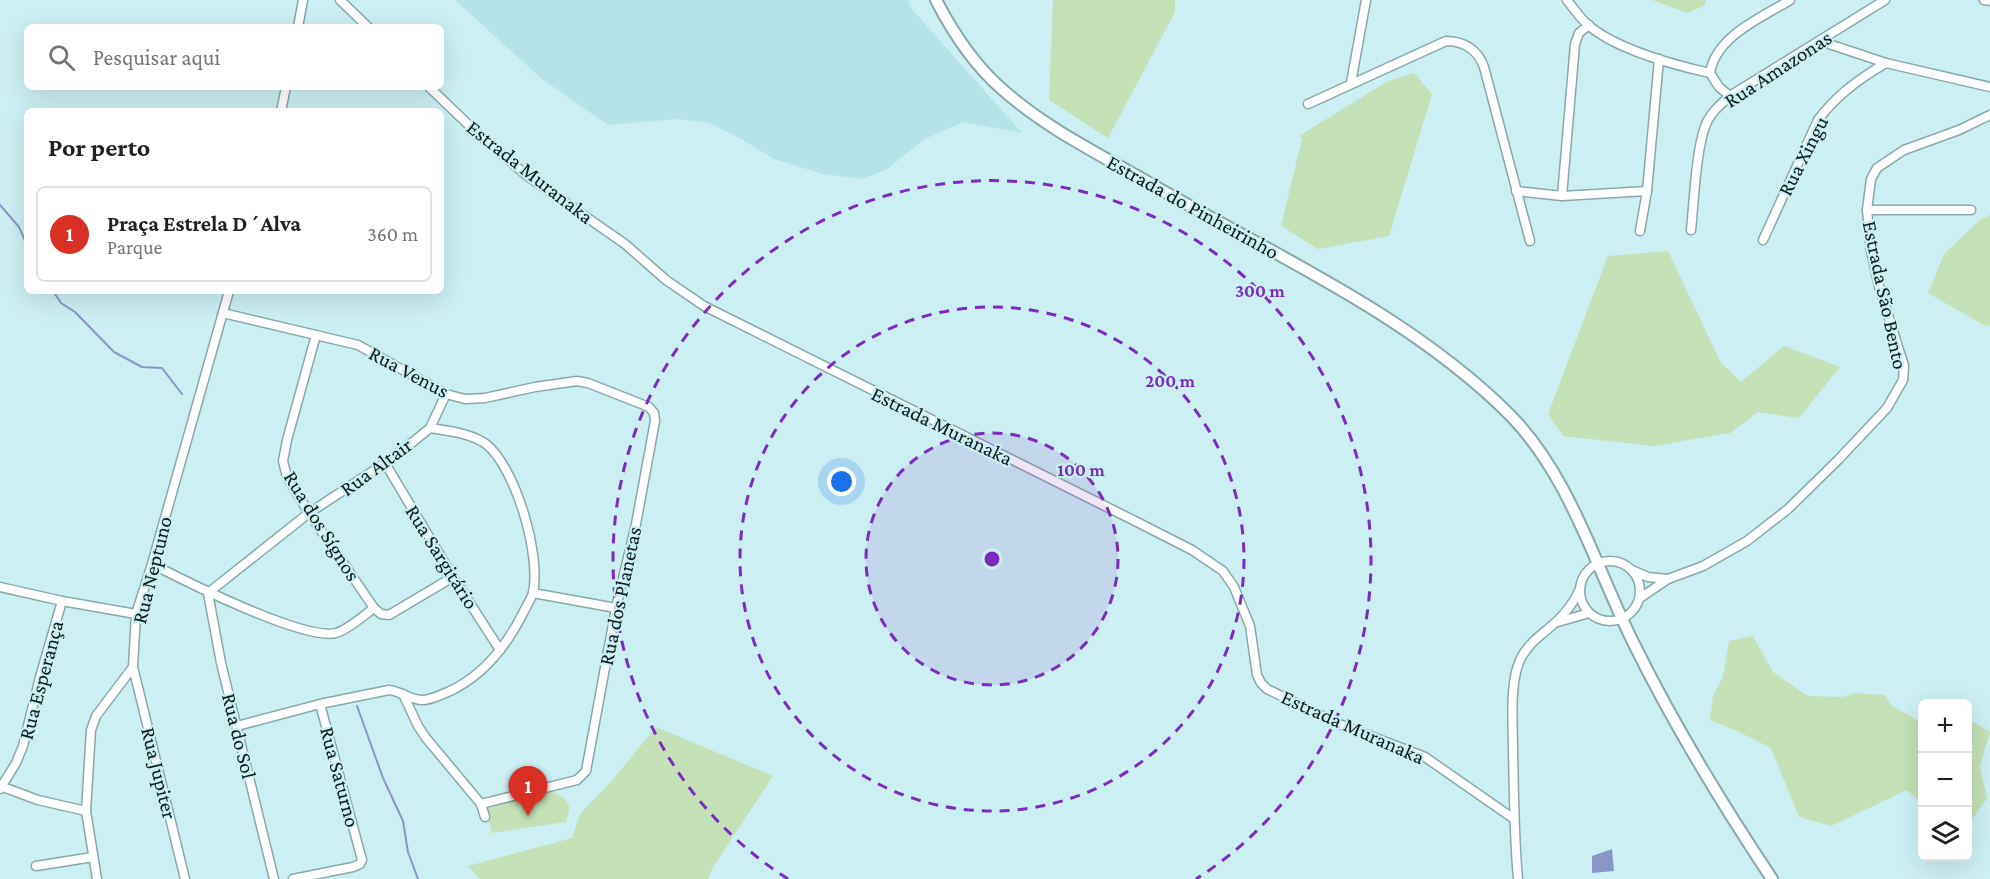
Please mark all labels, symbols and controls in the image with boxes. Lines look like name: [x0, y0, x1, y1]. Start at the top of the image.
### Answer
search box: [24, 24, 444, 90]
street label: Rua Amazonas: [1720, 25, 1836, 113]
icon: search: [45, 41, 78, 74]
text: Pesquisar aqui: [93, 45, 220, 70]
street label: Rua Xingu: [1773, 112, 1833, 200]
street label: Estrada Muranaka: [462, 115, 598, 229]
text: Por perto: [48, 133, 150, 162]
street label: Estrada do Pinheirinho: [1103, 150, 1283, 264]
text: Praça Estrela D´Alva: [107, 211, 301, 236]
street label: Estrada São Bento: [1858, 219, 1912, 371]
text: 1: [66, 223, 73, 245]
text: 360 m: [367, 223, 418, 245]
text: Parque: [107, 236, 162, 258]
text: 300 m: [1235, 281, 1285, 301]
street label: Rua Venus: [365, 341, 453, 403]
text: 200 m: [1145, 371, 1196, 391]
street label: Estrada Muranaka: [867, 381, 1017, 471]
street label: Rua Altair: [335, 433, 417, 501]
text: 100 m: [1057, 460, 1105, 480]
street label: Rua dos Sígnos: [279, 467, 365, 585]
your location: [827, 467, 856, 496]
street label: Rua Sargitário: [400, 500, 484, 614]
street label: Rua Neptuno: [127, 514, 177, 626]
street label: Rua dos Planetas: [594, 525, 646, 667]
centre of rings: [982, 549, 1002, 569]
street label: Rua Esperança: [14, 617, 69, 742]
street label: Estrada Muranaka: [1278, 685, 1429, 769]
street label: Rua do Sol: [217, 691, 261, 781]
map controls: [1918, 699, 1972, 861]
button: +: [1918, 699, 1972, 753]
street label: Rua Saturno: [315, 724, 365, 830]
street label: Rua Jupiter: [136, 725, 182, 822]
button: −: [1918, 753, 1972, 807]
pin: 1: [508, 766, 548, 816]
button: layers: [1918, 807, 1972, 861]

